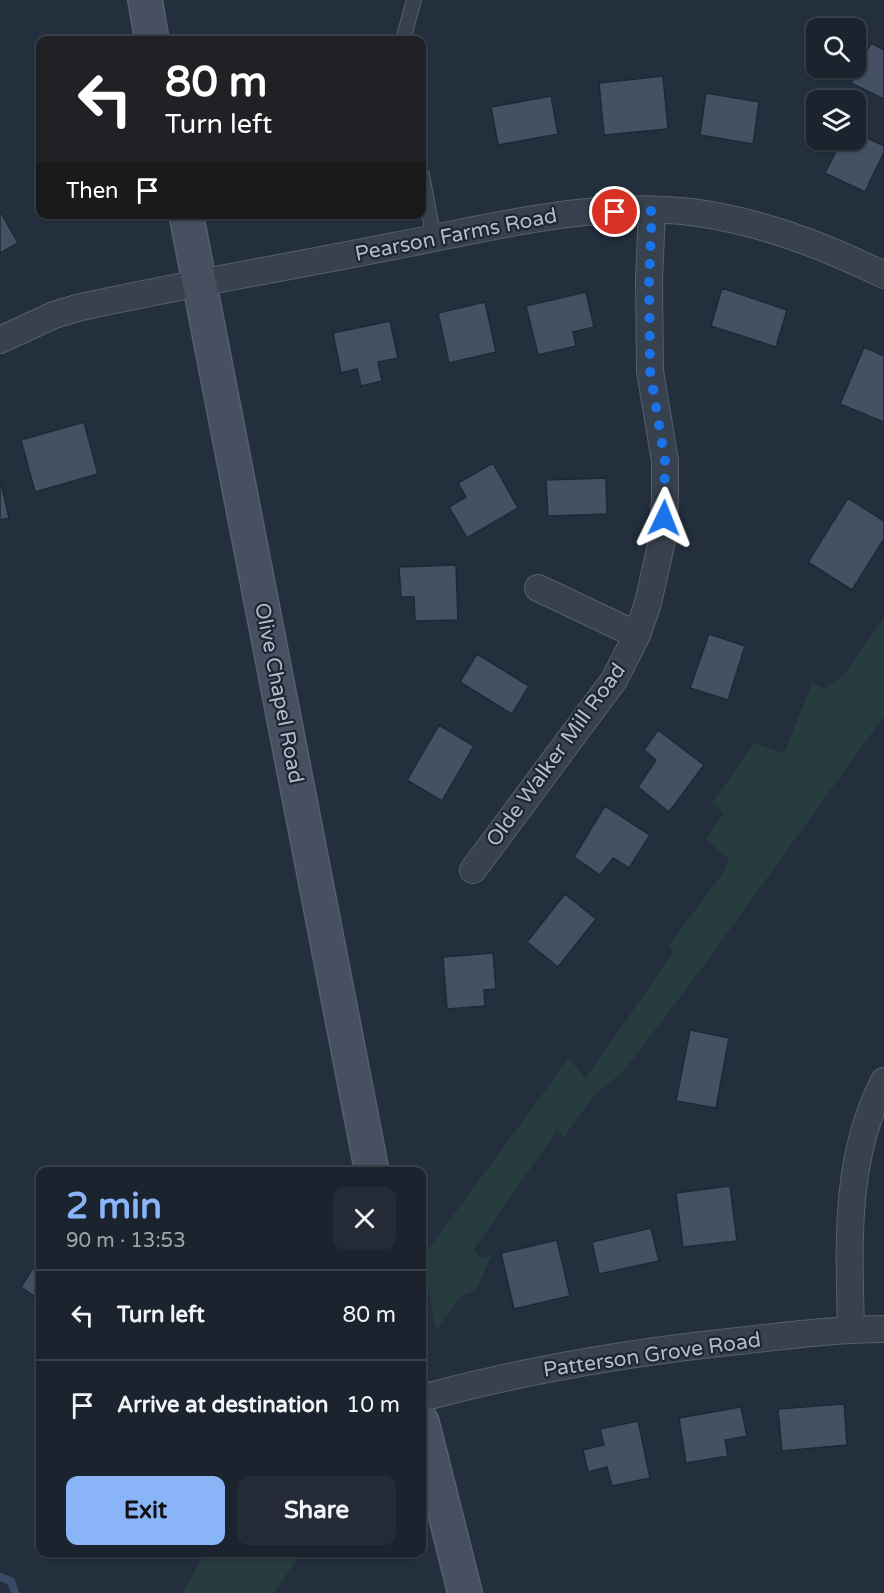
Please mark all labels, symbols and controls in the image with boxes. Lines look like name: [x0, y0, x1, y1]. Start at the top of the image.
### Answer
map controls: [806, 18, 866, 150]
button: search: [806, 18, 866, 78]
text: 80 m: [165, 57, 267, 108]
icon: left: [66, 60, 144, 138]
button: layers: [806, 90, 866, 150]
text: Turn left: [165, 108, 272, 141]
icon: arrive: [131, 174, 164, 207]
text: Then: [66, 178, 119, 204]
pin: [589, 186, 640, 237]
icon: arrive: [598, 195, 631, 228]
street label: Pearson Farms Road: [353, 203, 559, 267]
position arrow: [632, 486, 696, 550]
street label: Olive Chapel Road: [249, 601, 309, 785]
street label: Olde Walker Mill Road: [481, 658, 631, 852]
text: 2 min: [66, 1185, 162, 1228]
button: close: [333, 1187, 396, 1250]
text: 90 m · 13:53: [66, 1229, 186, 1253]
icon: left: [66, 1299, 99, 1332]
text: Turn left: [117, 1302, 205, 1328]
text: 80 m: [342, 1302, 396, 1328]
street label: Patterson Grove Road: [542, 1327, 762, 1383]
icon: arrive: [66, 1389, 99, 1422]
text: Arrive at destination: [117, 1392, 328, 1418]
text: 10 m: [346, 1392, 400, 1418]
button: Exit: [66, 1476, 225, 1545]
button: Share: [237, 1476, 396, 1545]

